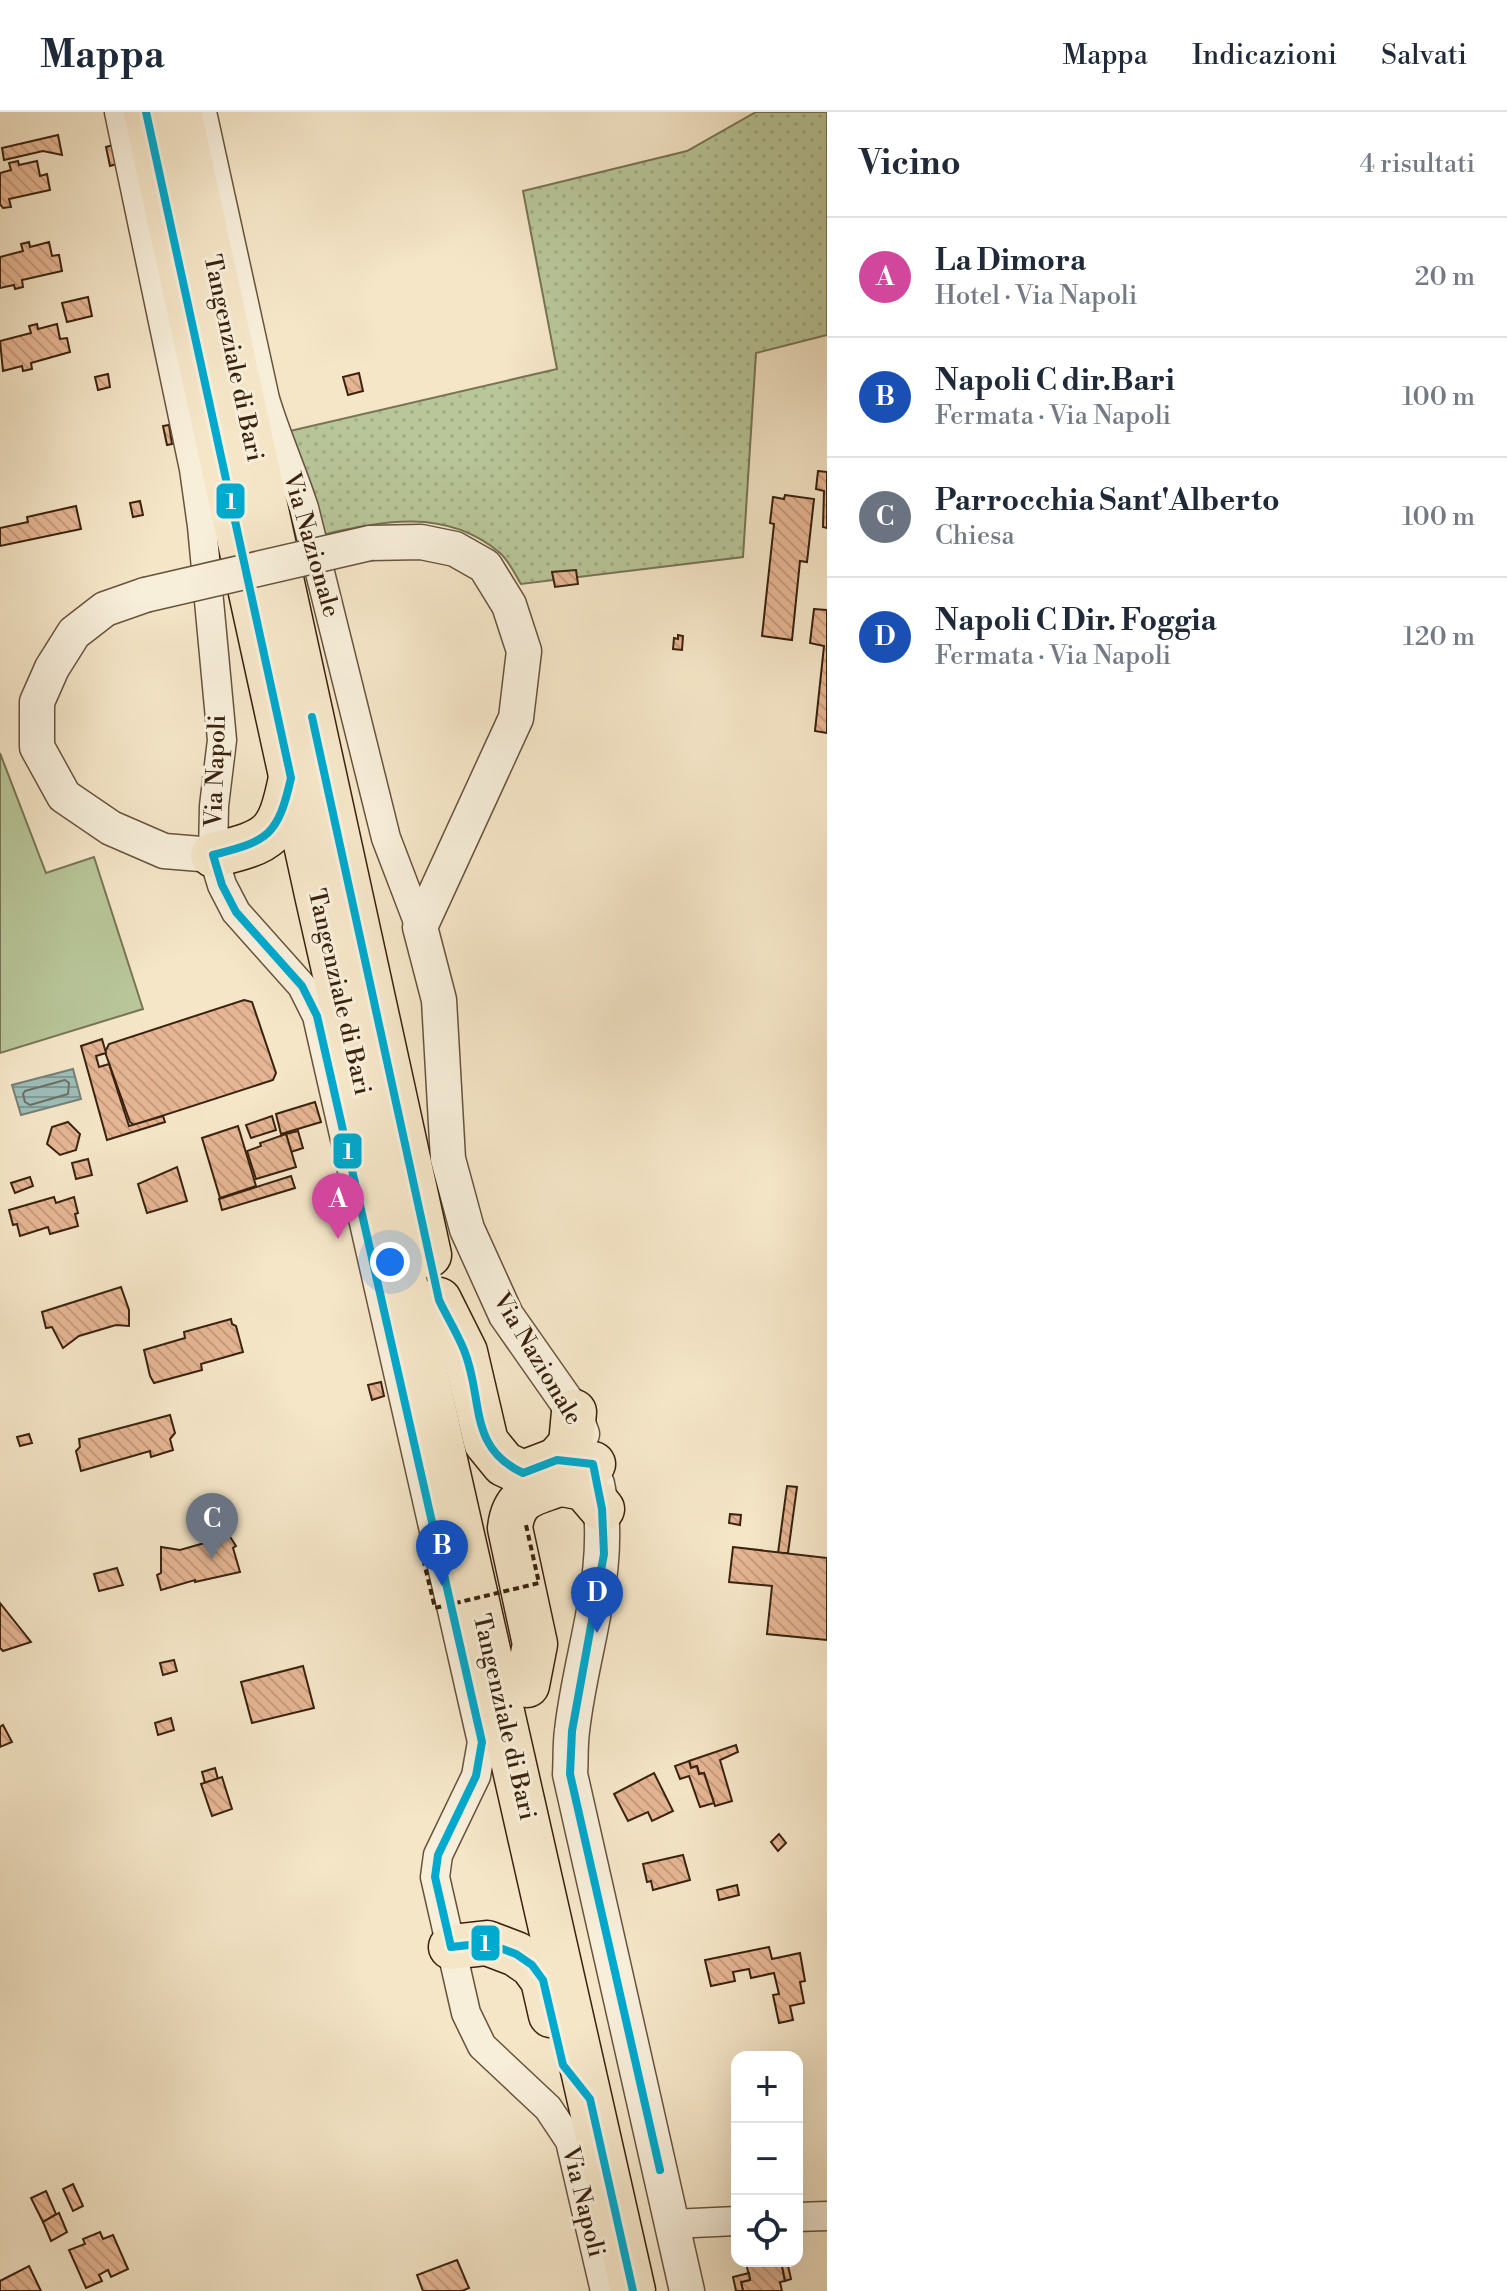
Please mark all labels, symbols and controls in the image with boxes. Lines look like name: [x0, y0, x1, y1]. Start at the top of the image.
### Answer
text: Mappa: [40, 32, 165, 79]
text: Mappa: [1063, 38, 1148, 73]
text: Indicazioni: [1192, 38, 1337, 73]
text: Salvati: [1381, 38, 1467, 73]
text: Vicino: [859, 143, 961, 185]
text: 4 risultati: [1359, 148, 1475, 180]
text: La Dimora: [935, 242, 1086, 280]
street label: Tangenziale di Bari: [196, 252, 270, 464]
text: A: [876, 261, 894, 293]
text: 20 m: [1415, 261, 1475, 293]
text: Hotel · Via Napoli: [935, 280, 1137, 312]
text: Napoli C dir.Bari: [935, 362, 1175, 400]
text: B: [875, 381, 895, 413]
text: 100 m: [1402, 381, 1475, 413]
text: Fermata · Via Napoli: [935, 400, 1171, 432]
street label: Via Nazionale: [276, 468, 346, 621]
line badge: 1: [215, 482, 246, 520]
text: Parrocchia Sant'Alberto: [935, 482, 1280, 520]
text: 1: [226, 489, 237, 516]
text: C: [876, 501, 894, 533]
text: 100 m: [1402, 501, 1475, 533]
text: Chiesa: [935, 520, 1015, 552]
text: Napoli C Dir. Foggia: [935, 602, 1217, 640]
text: D: [875, 621, 895, 653]
text: 120 m: [1403, 621, 1475, 653]
text: Fermata · Via Napoli: [935, 640, 1171, 672]
street label: Via Napoli: [199, 714, 233, 829]
street label: Tangenziale di Bari: [301, 886, 377, 1098]
line badge: 1: [332, 1132, 363, 1170]
text: 1: [343, 1139, 354, 1166]
pin: A: [312, 1173, 364, 1239]
your location: [370, 1242, 410, 1282]
street label: Via Nazionale: [485, 1287, 588, 1431]
pin: C: [186, 1493, 238, 1559]
pin: B: [416, 1520, 468, 1586]
pin: D: [571, 1567, 623, 1633]
street label: Tangenziale di Bari: [466, 1611, 542, 1823]
line badge: 1: [470, 1924, 501, 1962]
text: 1: [480, 1931, 491, 1958]
map controls: [731, 2051, 803, 2267]
button: +: [731, 2051, 803, 2123]
button: −: [731, 2123, 803, 2195]
street label: Via Napoli: [555, 2143, 611, 2260]
button: locate: [731, 2195, 803, 2267]

